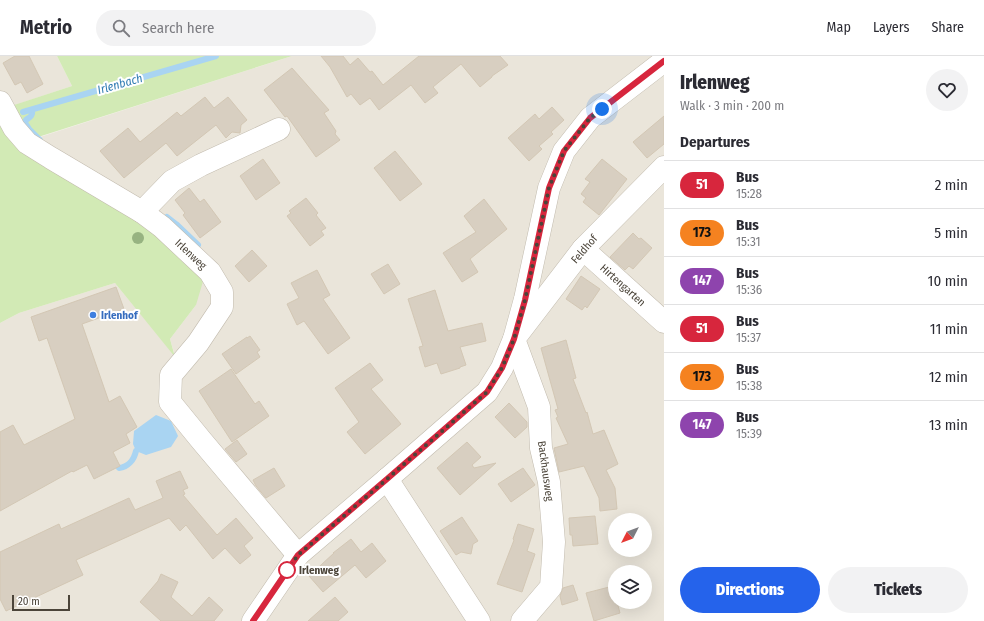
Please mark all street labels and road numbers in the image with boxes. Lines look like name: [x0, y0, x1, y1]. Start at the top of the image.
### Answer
street label: Feldhof: [568, 232, 601, 266]
street label: Irlenweg: [172, 236, 210, 273]
street label: Hirtengarten: [597, 262, 648, 309]
street label: Backhausweg: [535, 440, 556, 503]

